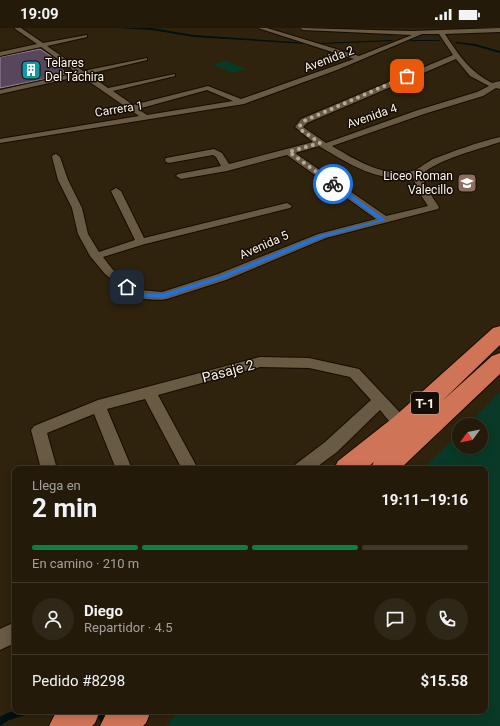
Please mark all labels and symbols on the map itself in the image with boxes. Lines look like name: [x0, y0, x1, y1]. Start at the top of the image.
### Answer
street label: Avenida 2: [302, 43, 356, 75]
place label: Telares Del Táchira: [45, 56, 104, 84]
building icon: Telares Del Táchira: [20, 59, 42, 81]
pin: [390, 59, 424, 93]
street label: Carrera 1: [94, 98, 144, 120]
street label: Avenida 4: [345, 101, 399, 131]
courier: [313, 164, 353, 204]
place label: Liceo Roman Valecillo: [383, 169, 453, 197]
school or university icon: Liceo Roman Valecillo: [456, 172, 478, 194]
street label: Avenida 5: [237, 228, 291, 262]
pin: [110, 270, 144, 304]
street label: Pasaje 2: [200, 356, 256, 386]
road number: T-1: [411, 392, 439, 414]
north arrow: [452, 418, 488, 454]

